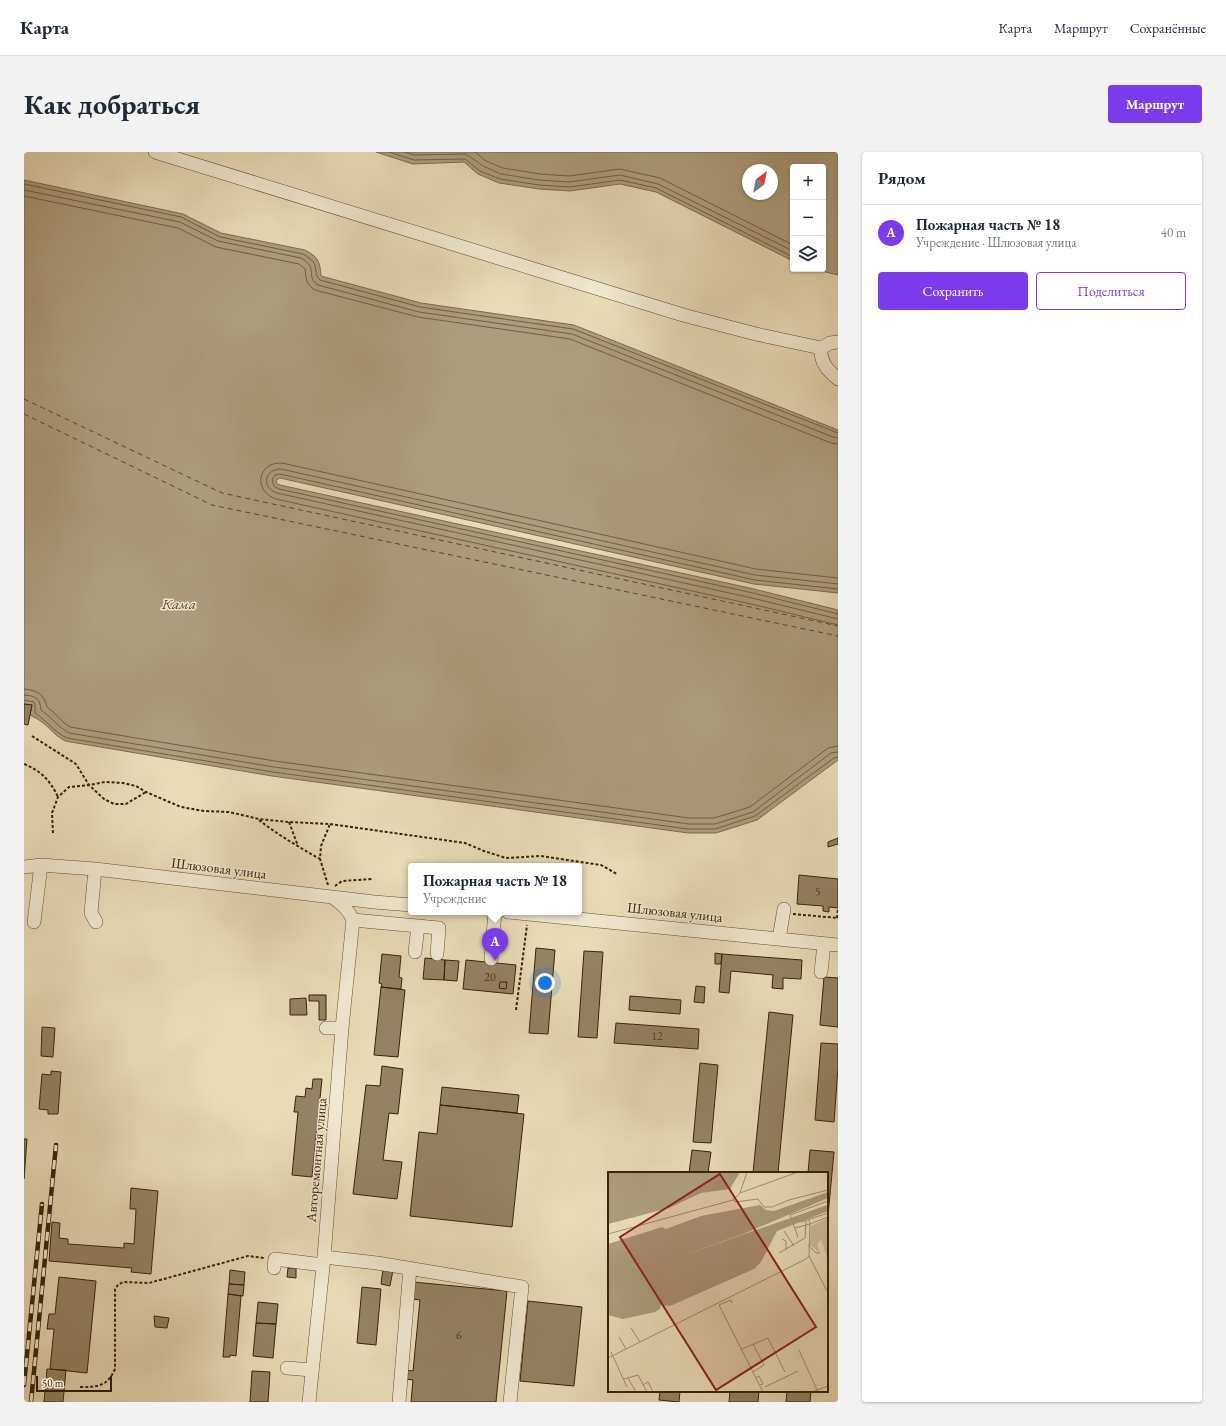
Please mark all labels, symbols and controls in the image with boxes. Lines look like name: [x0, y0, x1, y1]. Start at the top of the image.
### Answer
text: Карта: [20, 15, 69, 40]
text: Карта: [999, 19, 1032, 37]
text: Маршрут: [1054, 19, 1108, 37]
text: Сохранённые: [1130, 19, 1206, 37]
button: Маршрут: [1108, 85, 1202, 123]
text: Как добраться: [24, 86, 200, 122]
north arrow: [742, 164, 778, 200]
map controls: [790, 164, 826, 272]
button: +: [790, 164, 826, 200]
text: Рядом: [878, 167, 926, 189]
button: −: [790, 200, 826, 236]
text: Пожарная часть № 18: [916, 215, 1060, 234]
text: A: [886, 224, 896, 241]
text: 40 m: [1161, 224, 1186, 241]
text: Учреждение · Шлюзовая улица: [916, 234, 1076, 251]
button: layers: [790, 236, 826, 272]
button: Сохранить: [878, 272, 1028, 310]
button: Поделиться: [1036, 272, 1186, 310]
water label: Кама: [161, 594, 196, 613]
street label: Шлюзовая улица: [170, 853, 268, 883]
popup: [408, 863, 582, 915]
text: Пожарная часть № 18: [423, 871, 567, 890]
house number: 5: [815, 883, 821, 899]
text: Учреждение: [423, 890, 487, 907]
street label: Шлюзовая улица: [626, 898, 724, 926]
pin: A: [482, 928, 508, 961]
house number: 20: [484, 969, 496, 985]
your location: [535, 973, 555, 993]
house number: 12: [651, 1028, 663, 1044]
street label: Авторемонтная улица: [302, 1097, 330, 1224]
inset map: [608, 1172, 828, 1392]
house number: 6: [456, 1327, 462, 1343]
scale bar: [36, 1374, 112, 1393]
text: 50 m: [42, 1376, 63, 1390]

